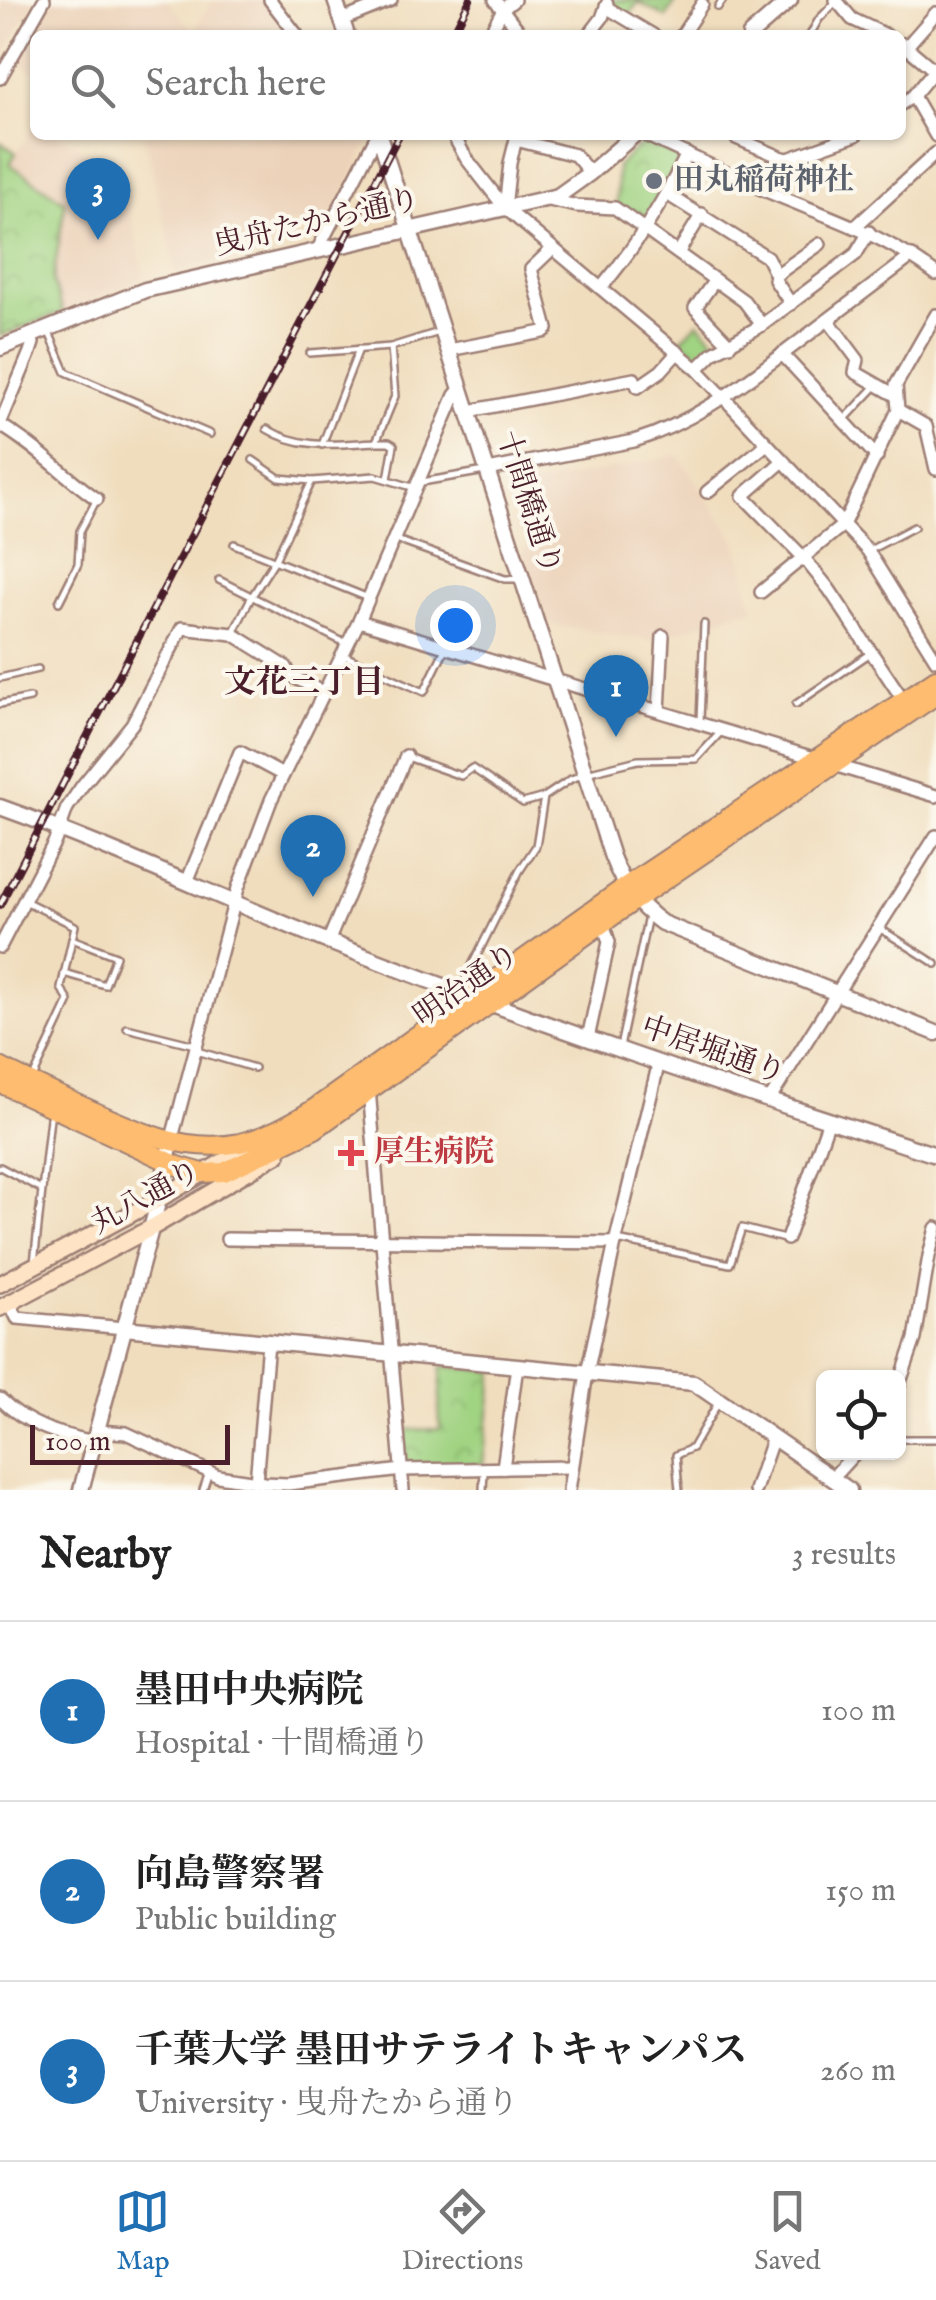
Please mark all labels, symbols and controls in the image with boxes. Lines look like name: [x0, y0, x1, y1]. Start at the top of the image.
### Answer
search box: [30, 30, 906, 140]
icon: search: [65, 58, 120, 113]
text: Search here: [145, 61, 326, 109]
pin: 3: [66, 158, 130, 240]
place label: 田丸稲荷神社: [674, 162, 854, 200]
marker: 田丸稲荷神社: [643, 170, 665, 192]
street label: 曳舟たから通り: [210, 181, 424, 265]
street label: 十間橋通り: [487, 426, 569, 580]
your location: [430, 600, 481, 651]
pin: 1: [584, 654, 648, 737]
district label: 文花三丁目: [224, 663, 384, 704]
pin: 2: [280, 814, 346, 897]
street label: 明治通り: [407, 936, 527, 1036]
street label: 中居堀通り: [636, 1009, 790, 1093]
place label: 厚生病院: [374, 1134, 494, 1172]
marker: 厚生病院: [338, 1140, 364, 1166]
street label: 丸八通り: [84, 1152, 208, 1244]
map controls: [816, 1370, 906, 1460]
button: locate: [816, 1370, 906, 1460]
scale bar: [30, 1420, 230, 1464]
text: 100 m: [45, 1425, 111, 1460]
text: Nearby: [40, 1529, 171, 1582]
text: 3 results: [792, 1535, 896, 1576]
text: 墨田中央病院: [135, 1668, 363, 1716]
text: 1: [67, 1691, 78, 1732]
text: 100 m: [821, 1691, 896, 1732]
text: Hospital · 十間橋通り: [135, 1724, 431, 1765]
text: 向島警察署: [135, 1852, 325, 1900]
text: 2: [65, 1871, 80, 1912]
text: 150 m: [825, 1871, 896, 1912]
text: Public building: [135, 1900, 336, 1941]
text: 千葉大学 墨田サテライトキャンパス: [135, 2028, 748, 2076]
text: 3: [67, 2051, 78, 2092]
text: 260 m: [820, 2051, 896, 2092]
text: University · 曳舟たから通り: [135, 2084, 519, 2125]
tab: Map: [115, 2184, 170, 2279]
tab: Directions: [401, 2184, 523, 2279]
tab: Saved: [754, 2184, 821, 2279]

